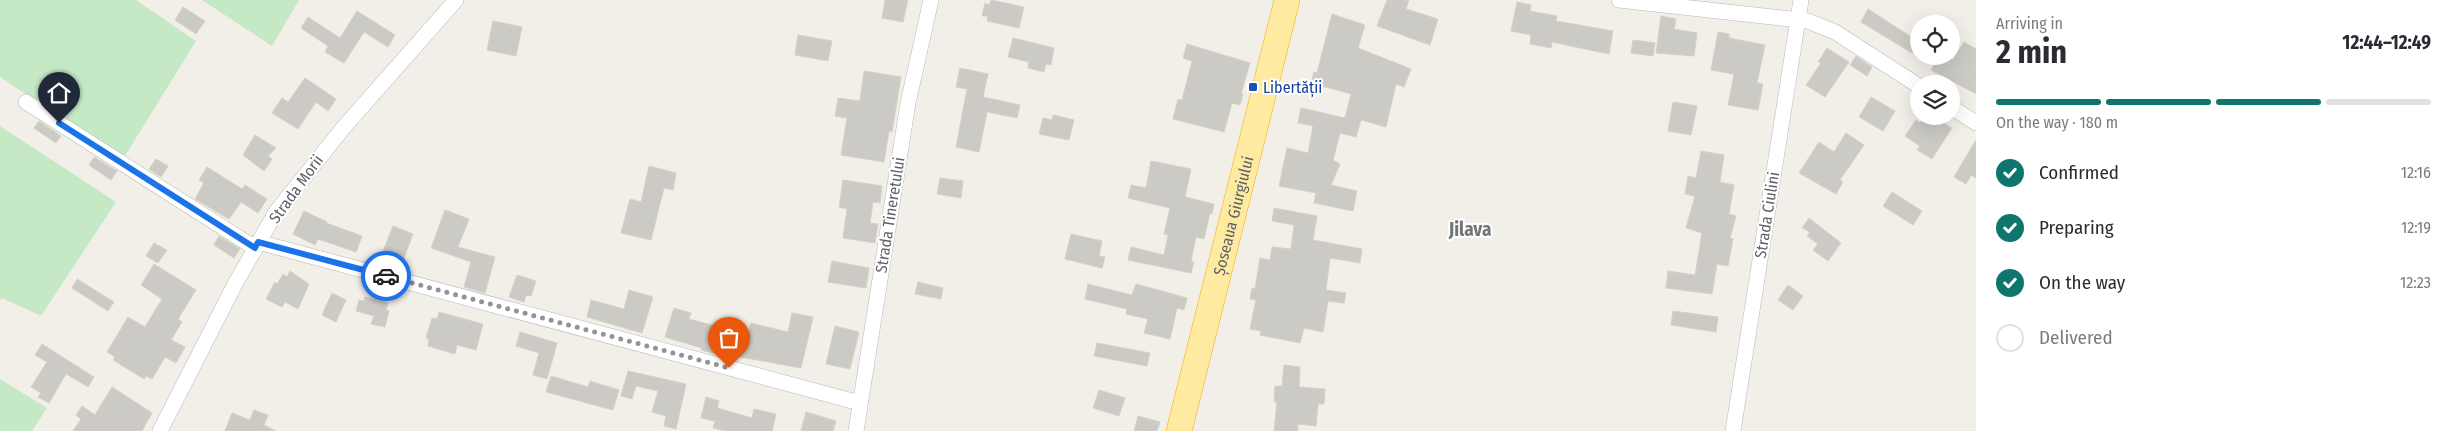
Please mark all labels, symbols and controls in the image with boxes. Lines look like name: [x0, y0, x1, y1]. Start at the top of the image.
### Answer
text: Arriving in: [1996, 14, 2063, 33]
map controls: [1910, 15, 1960, 125]
button: locate: [1910, 15, 1960, 65]
text: 12:44–12:49: [2342, 31, 2431, 54]
text: 2 min: [1996, 33, 2067, 71]
pin: [38, 72, 80, 123]
button: layers: [1910, 75, 1960, 125]
place label: Libertății: [1263, 78, 1322, 98]
icon: home: [45, 79, 73, 107]
marker: Libertății: [1247, 81, 1259, 93]
text: On the way · 180 m: [1996, 113, 2118, 132]
street label: Strada Morii: [265, 151, 327, 227]
street label: Șoseaua Giurgiului: [1209, 154, 1257, 278]
street label: Strada Tineretului: [871, 156, 909, 274]
icon: check: [1996, 159, 2024, 187]
text: Confirmed: [2039, 161, 2119, 184]
text: 12:16: [2401, 163, 2431, 182]
street label: Strada Ciulini: [1751, 170, 1783, 260]
icon: check: [1996, 214, 2024, 242]
text: Preparing: [2039, 216, 2114, 239]
district label: Jilava: [1448, 218, 1491, 241]
text: 12:19: [2401, 218, 2431, 237]
courier: [361, 251, 411, 301]
icon: car: [372, 262, 400, 290]
icon: check: [1996, 269, 2024, 297]
text: On the way: [2039, 271, 2125, 294]
text: 12:23: [2400, 273, 2431, 292]
pin: [708, 317, 750, 368]
icon: bag: [715, 324, 743, 352]
text: Delivered: [2039, 326, 2113, 349]

